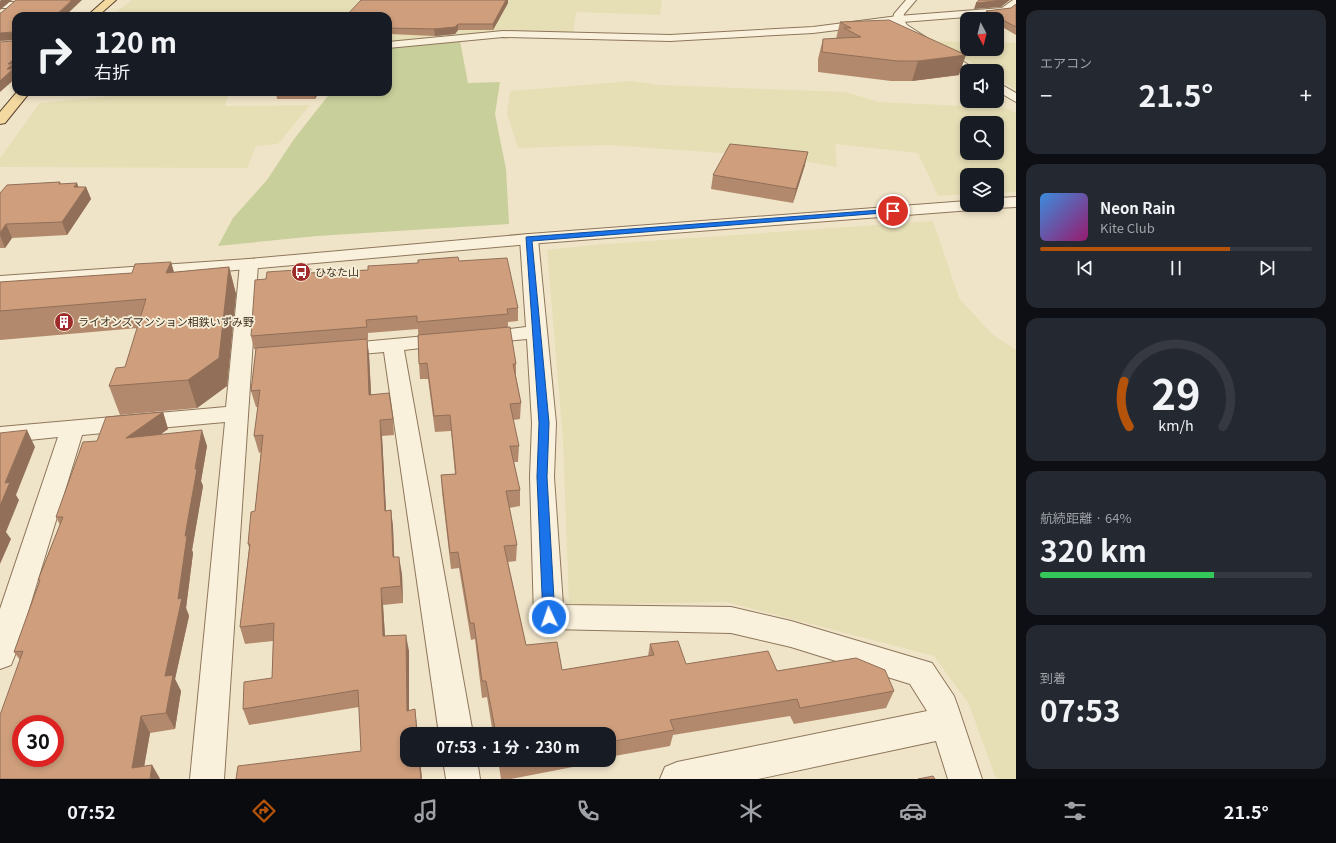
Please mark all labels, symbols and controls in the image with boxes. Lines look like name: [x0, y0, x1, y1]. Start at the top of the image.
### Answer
north arrow: [960, 12, 1004, 56]
map controls: [960, 12, 1004, 212]
text: 120 m: [94, 21, 177, 61]
icon: right: [28, 28, 80, 80]
text: エアコン: [1040, 53, 1092, 72]
text: 右折: [94, 58, 130, 84]
button: sound: [960, 64, 1004, 108]
text: 21.5°: [1139, 72, 1213, 116]
text: −: [1040, 78, 1052, 110]
text: +: [1300, 78, 1312, 110]
button: search: [960, 116, 1004, 160]
button: layers: [960, 168, 1004, 212]
pin: [876, 194, 910, 228]
text: Neon Rain: [1100, 197, 1175, 218]
icon: arrive: [882, 200, 904, 222]
text: Kite Club: [1100, 218, 1155, 237]
icon: previous: [1074, 257, 1096, 279]
icon: pause: [1165, 257, 1187, 279]
icon: next: [1256, 257, 1278, 279]
bus stop icon: ひなた山: [290, 261, 312, 283]
place label: ひなた山: [315, 263, 359, 279]
building icon: ライオンズマンション相鉄いずみ野: [53, 311, 75, 333]
place label: ライオンズマンション相鉄いずみ野: [78, 313, 254, 329]
text: 29: [1151, 362, 1201, 422]
text: km/h: [1158, 414, 1194, 435]
text: 航続距離 · 64%: [1040, 508, 1132, 527]
text: 320 km: [1040, 527, 1147, 571]
position arrow: [528, 596, 570, 638]
text: 到着: [1040, 668, 1066, 687]
text: 07:53: [1040, 687, 1121, 731]
speed limit sign: 30: [12, 715, 64, 767]
text: 07:53 · 1 分 · 230 m: [436, 736, 580, 757]
icon: directions: [250, 797, 278, 825]
icon: music: [412, 797, 440, 825]
icon: phone: [574, 797, 602, 825]
icon: climate: [737, 797, 765, 825]
icon: car: [899, 797, 927, 825]
icon: filters: [1061, 797, 1089, 825]
text: 07:52: [67, 798, 116, 824]
text: 21.5°: [1224, 798, 1269, 824]

